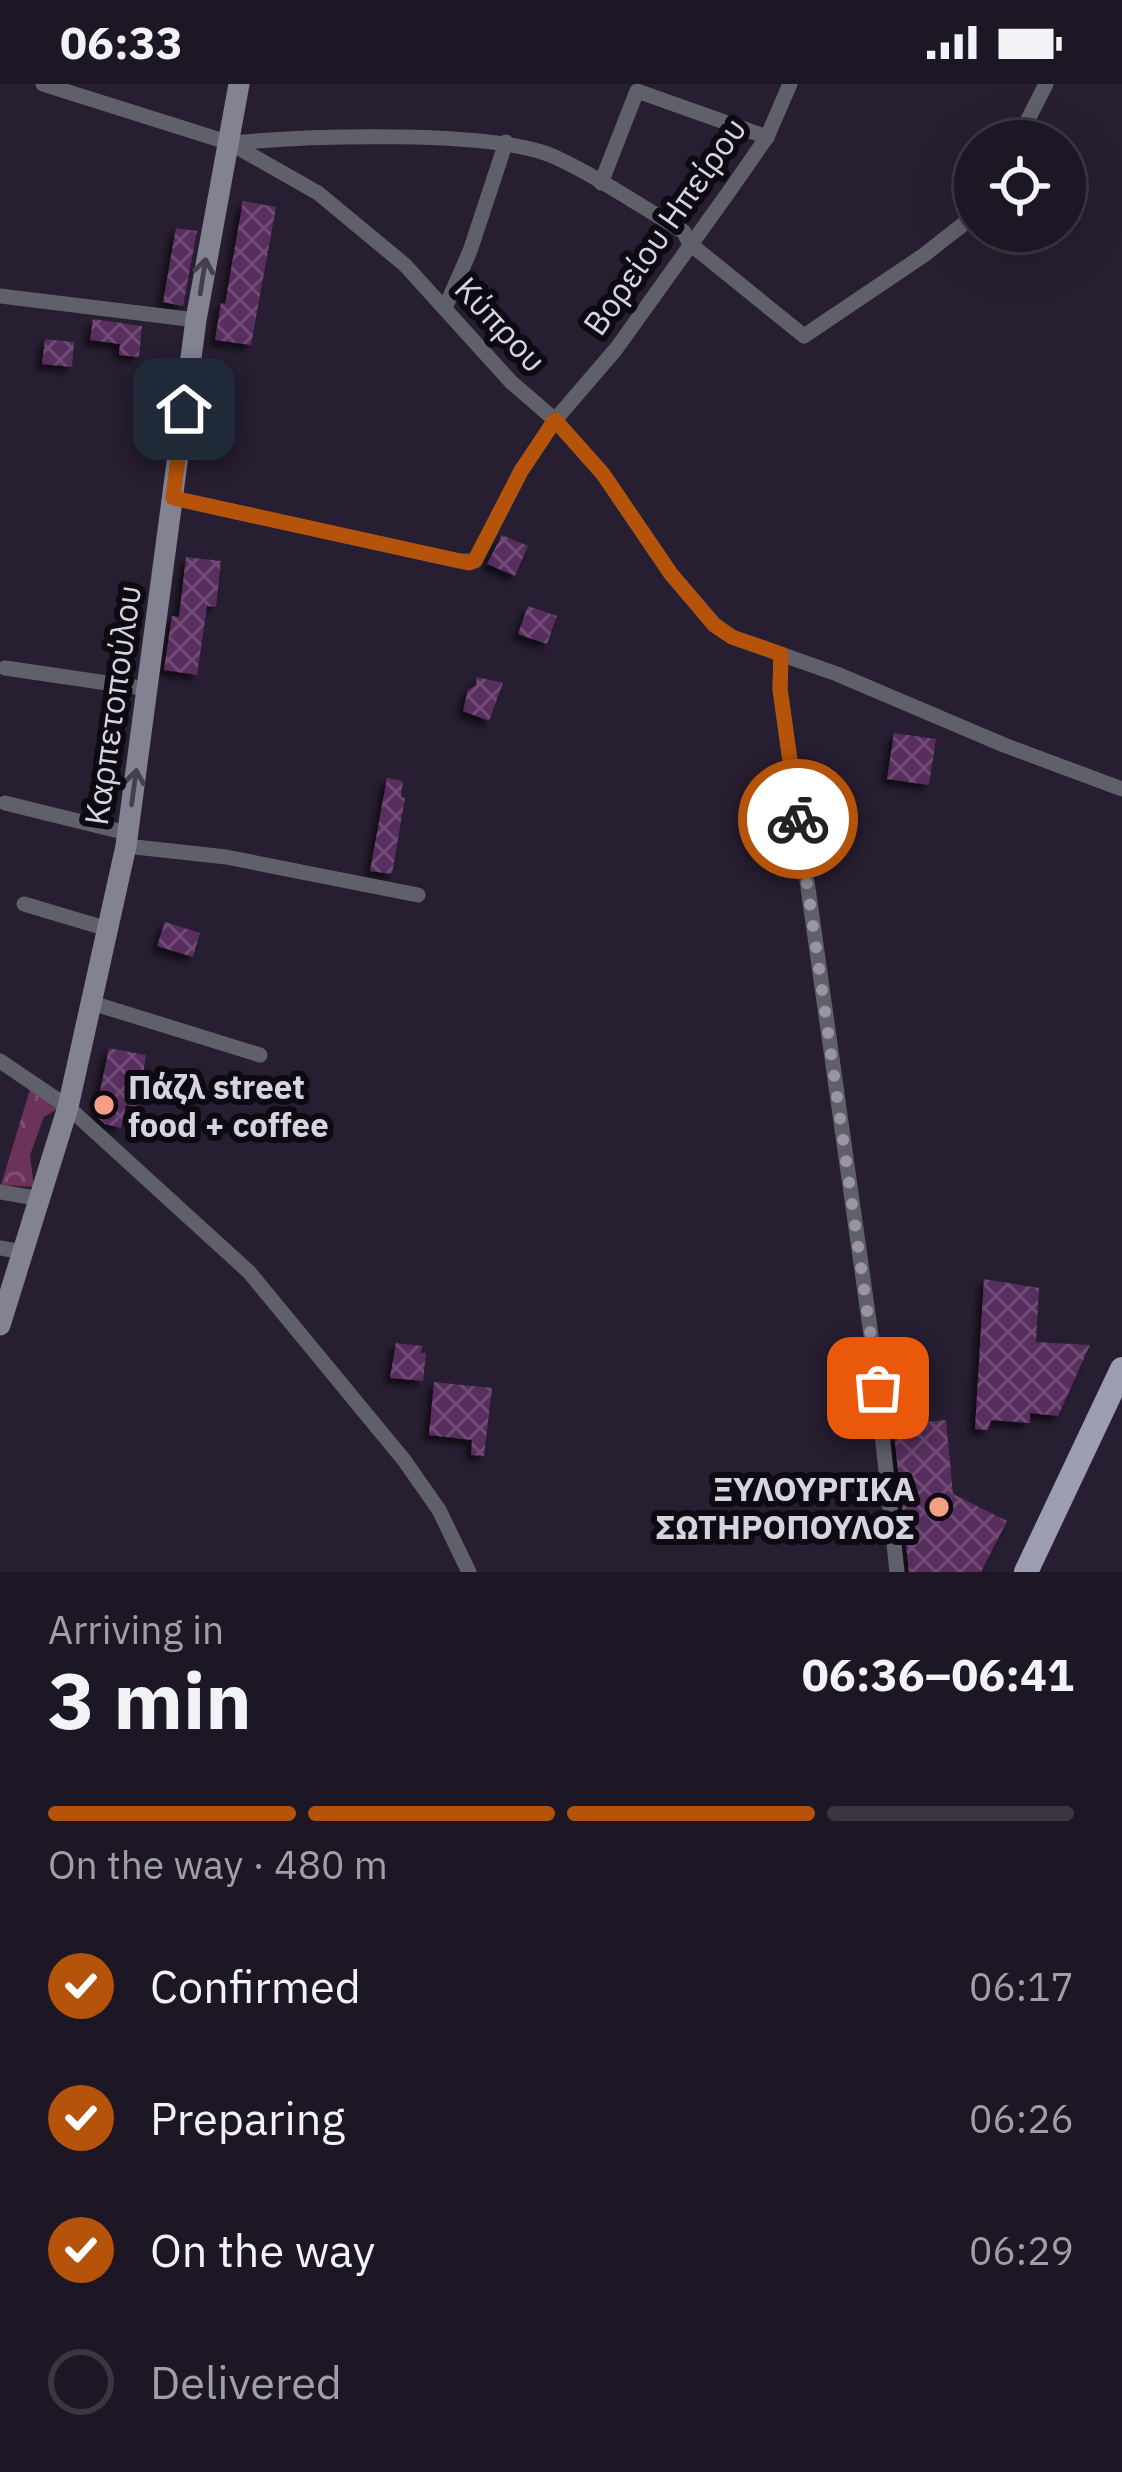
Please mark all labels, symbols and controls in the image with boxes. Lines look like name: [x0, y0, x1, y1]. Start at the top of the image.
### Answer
text: 06:33: [60, 13, 183, 71]
street label: Βορείου Ηπείρου: [573, 109, 755, 343]
map controls: [954, 120, 1086, 252]
button: locate: [954, 120, 1086, 252]
one-way arrow: [193, 257, 216, 296]
street label: Κύπρου: [446, 267, 556, 381]
pin: [133, 358, 235, 460]
icon: home: [151, 376, 217, 442]
street label: Καρπετοπούλου: [74, 582, 150, 828]
courier: [738, 759, 858, 879]
one-way arrow: [123, 768, 146, 807]
icon: bike: [765, 786, 831, 852]
place label: Πάζλ street food + coffee: [128, 1065, 329, 1146]
marker: Πάζλ street food + coffee: [91, 1092, 117, 1118]
pin: [827, 1337, 929, 1439]
icon: bag: [845, 1355, 911, 1421]
place label: ΞΥΛΟΥΡΓΙΚΑ ΣΩΤΗΡΟΠΟΥΛΟΣ: [655, 1467, 915, 1548]
marker: ΞΥΛΟΥΡΓΙΚΑ ΣΩΤΗΡΟΠΟΥΛΟΣ: [926, 1494, 952, 1520]
text: Arriving in: [48, 1604, 224, 1655]
text: 06:36–06:41: [802, 1645, 1074, 1703]
text: 3 min: [48, 1649, 252, 1750]
text: On the way · 480 m: [48, 1839, 388, 1890]
icon: check: [48, 1953, 114, 2019]
text: Confirmed: [150, 1957, 361, 2015]
text: 06:17: [969, 1961, 1074, 2012]
icon: check: [48, 2085, 114, 2151]
text: Preparing: [150, 2089, 345, 2147]
text: 06:26: [969, 2093, 1074, 2144]
icon: check: [48, 2217, 114, 2283]
text: On the way: [150, 2221, 375, 2279]
text: 06:29: [969, 2225, 1074, 2276]
text: Delivered: [150, 2353, 342, 2411]

